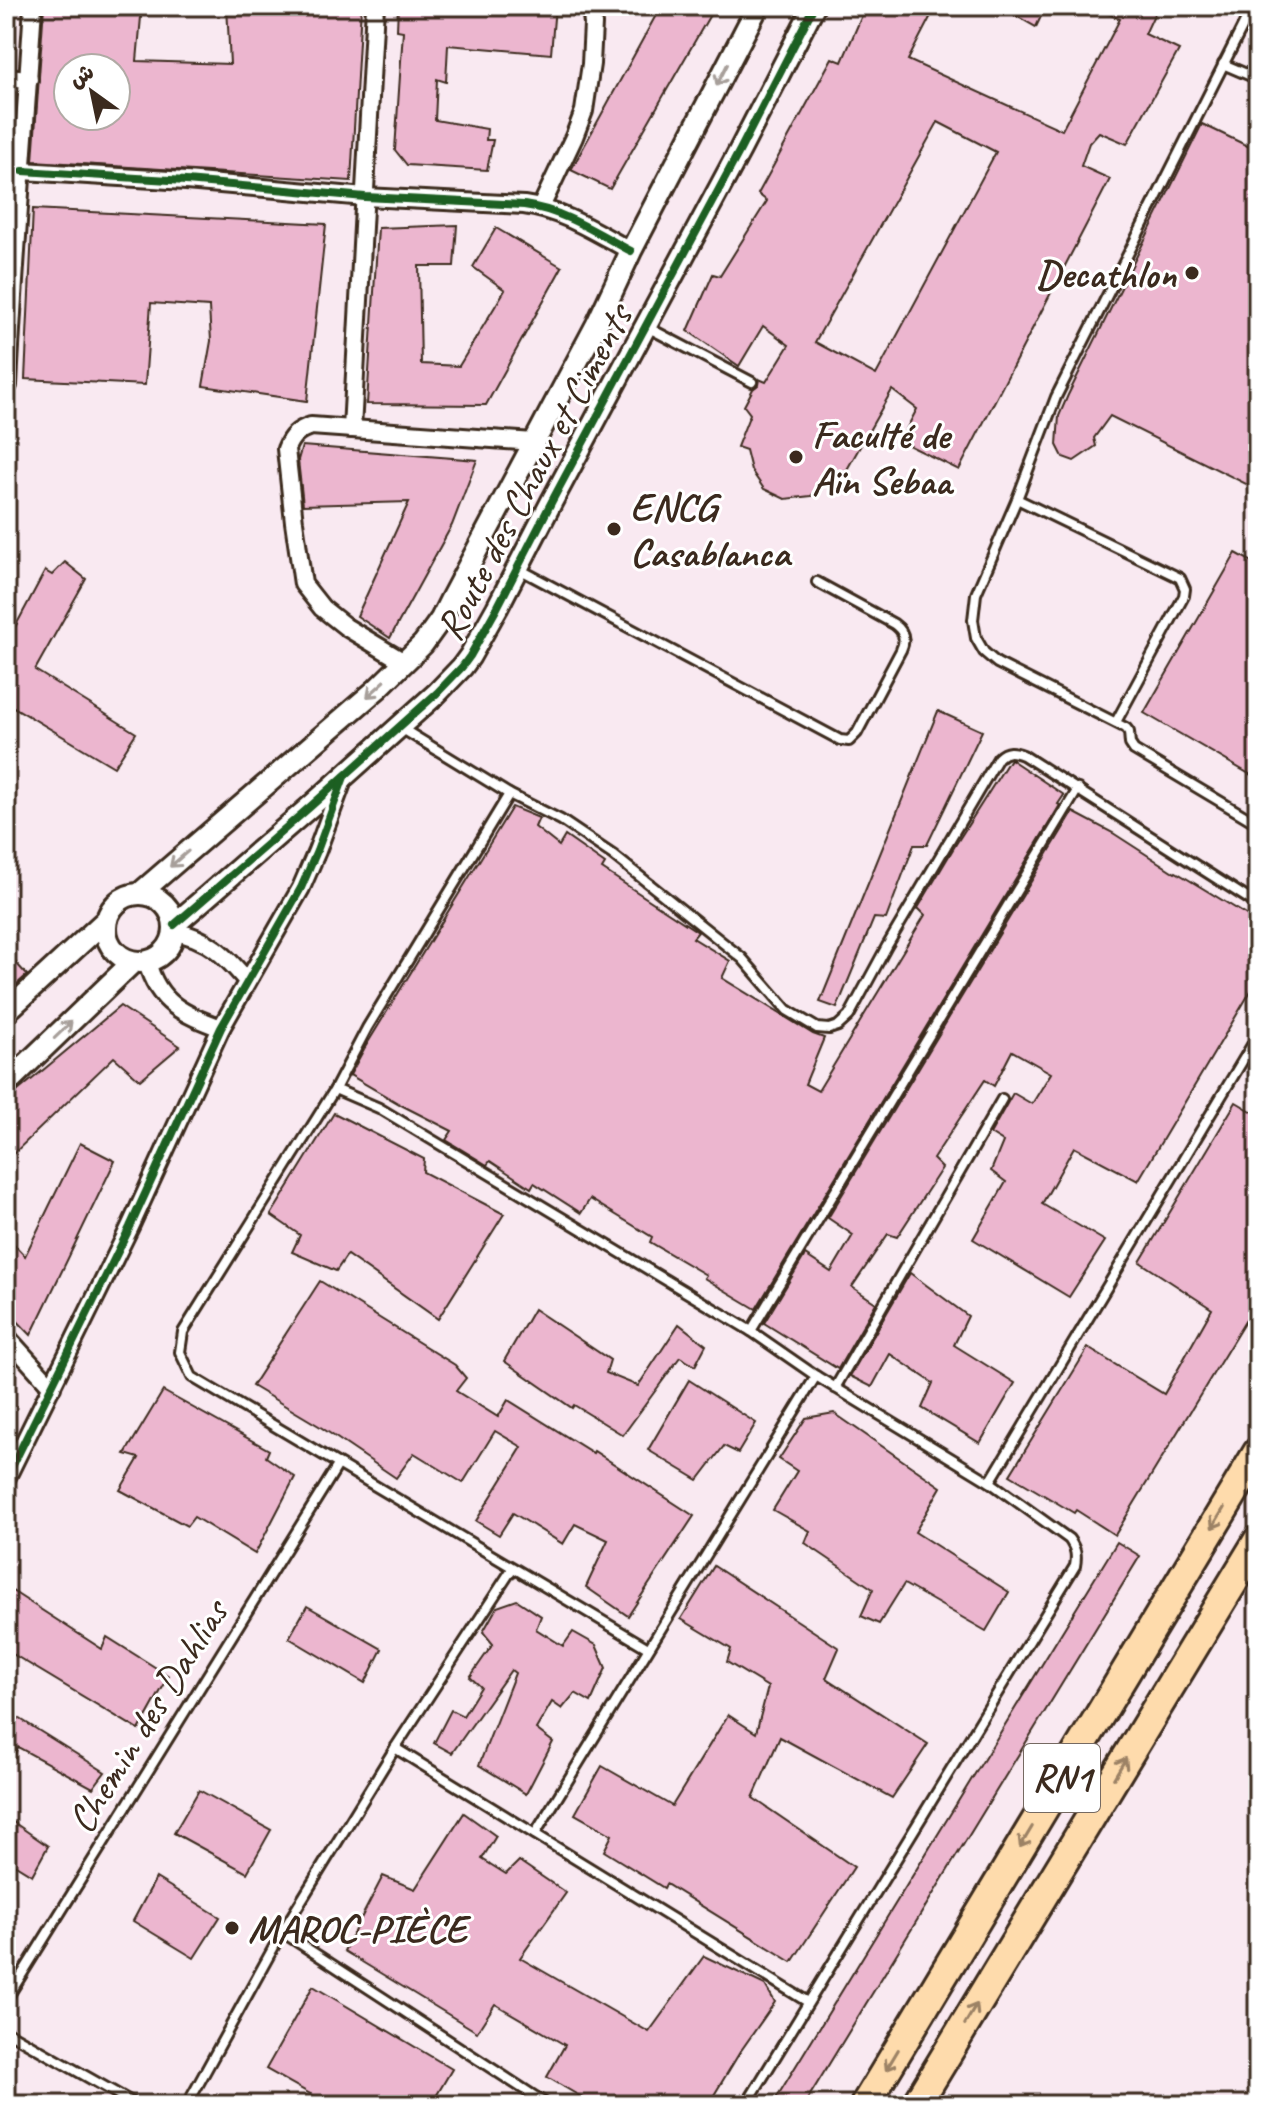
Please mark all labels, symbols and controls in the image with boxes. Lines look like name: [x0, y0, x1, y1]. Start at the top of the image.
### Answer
north arrow: [52, 52, 132, 132]
text: ش: [64, 58, 99, 94]
one-way arrow: [714, 63, 730, 87]
place label: Decathlon: [1036, 249, 1177, 299]
marker: Decathlon: [1183, 264, 1201, 282]
street label: Route des Chaux et Ciments: [424, 293, 645, 649]
place label: Faculté de Aïn Sebaa: [812, 410, 954, 506]
marker: Faculté de Aïn Sebaa: [787, 448, 805, 466]
place label: ENCG Casablanca: [630, 482, 793, 578]
marker: ENCG Casablanca: [605, 520, 623, 538]
one-way arrow: [366, 679, 387, 698]
one-way arrow: [170, 850, 190, 868]
one-way arrow: [53, 1021, 72, 1040]
one-way arrow: [1210, 1506, 1226, 1529]
street label: Chemin des Dahlias: [56, 1588, 241, 1842]
road number: RN1: [1024, 1744, 1100, 1812]
one-way arrow: [1112, 1757, 1128, 1780]
one-way arrow: [1018, 1825, 1034, 1848]
place label: MAROC-PIÈCE: [248, 1904, 472, 1954]
marker: MAROC-PIÈCE: [223, 1919, 241, 1937]
one-way arrow: [963, 2003, 979, 2026]
one-way arrow: [884, 2048, 900, 2071]

